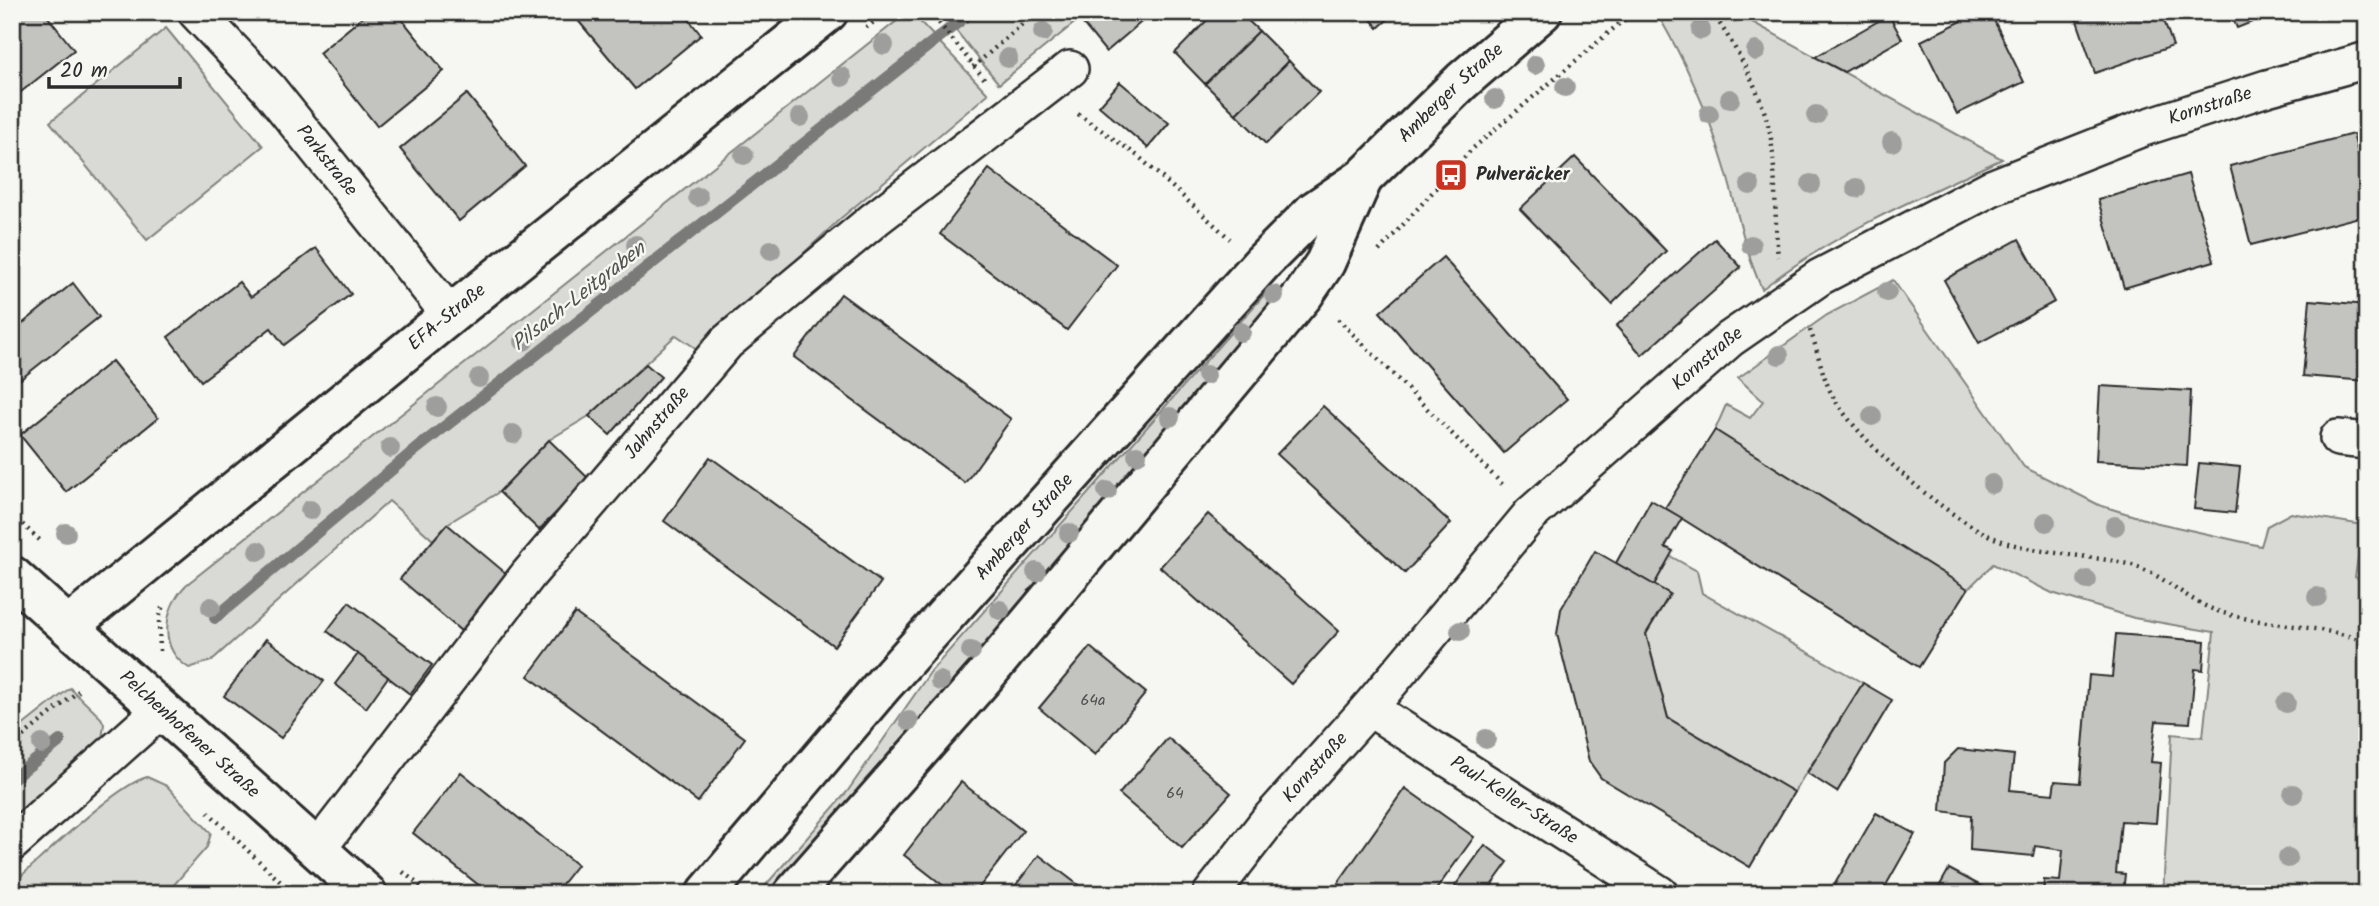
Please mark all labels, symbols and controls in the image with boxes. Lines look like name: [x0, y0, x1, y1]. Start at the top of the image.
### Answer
street label: Amberger Straße: [1391, 36, 1511, 151]
scale bar: [49, 46, 180, 90]
text: 20 m: [60, 55, 108, 88]
street label: Kornstraße: [2164, 79, 2256, 134]
street label: Parkstraße: [288, 118, 365, 204]
bus stop icon: Pulveräcker: [1432, 156, 1470, 194]
place label: Pulveräcker: [1476, 160, 1571, 190]
water label: Pilsach-Leitgraben: [505, 233, 655, 360]
street label: EFA-Straße: [401, 276, 493, 359]
street label: Kornstraße: [1665, 319, 1750, 399]
street label: Jahnstraße: [617, 380, 698, 467]
street label: Amberger Straße: [968, 466, 1081, 588]
street label: Pelchenhofener Straße: [112, 663, 267, 806]
house number: 64a: [1080, 688, 1106, 713]
street label: Kornstraße: [1275, 725, 1356, 810]
street label: Paul-Keller-Straße: [1444, 748, 1584, 853]
house number: 64: [1166, 781, 1184, 806]

